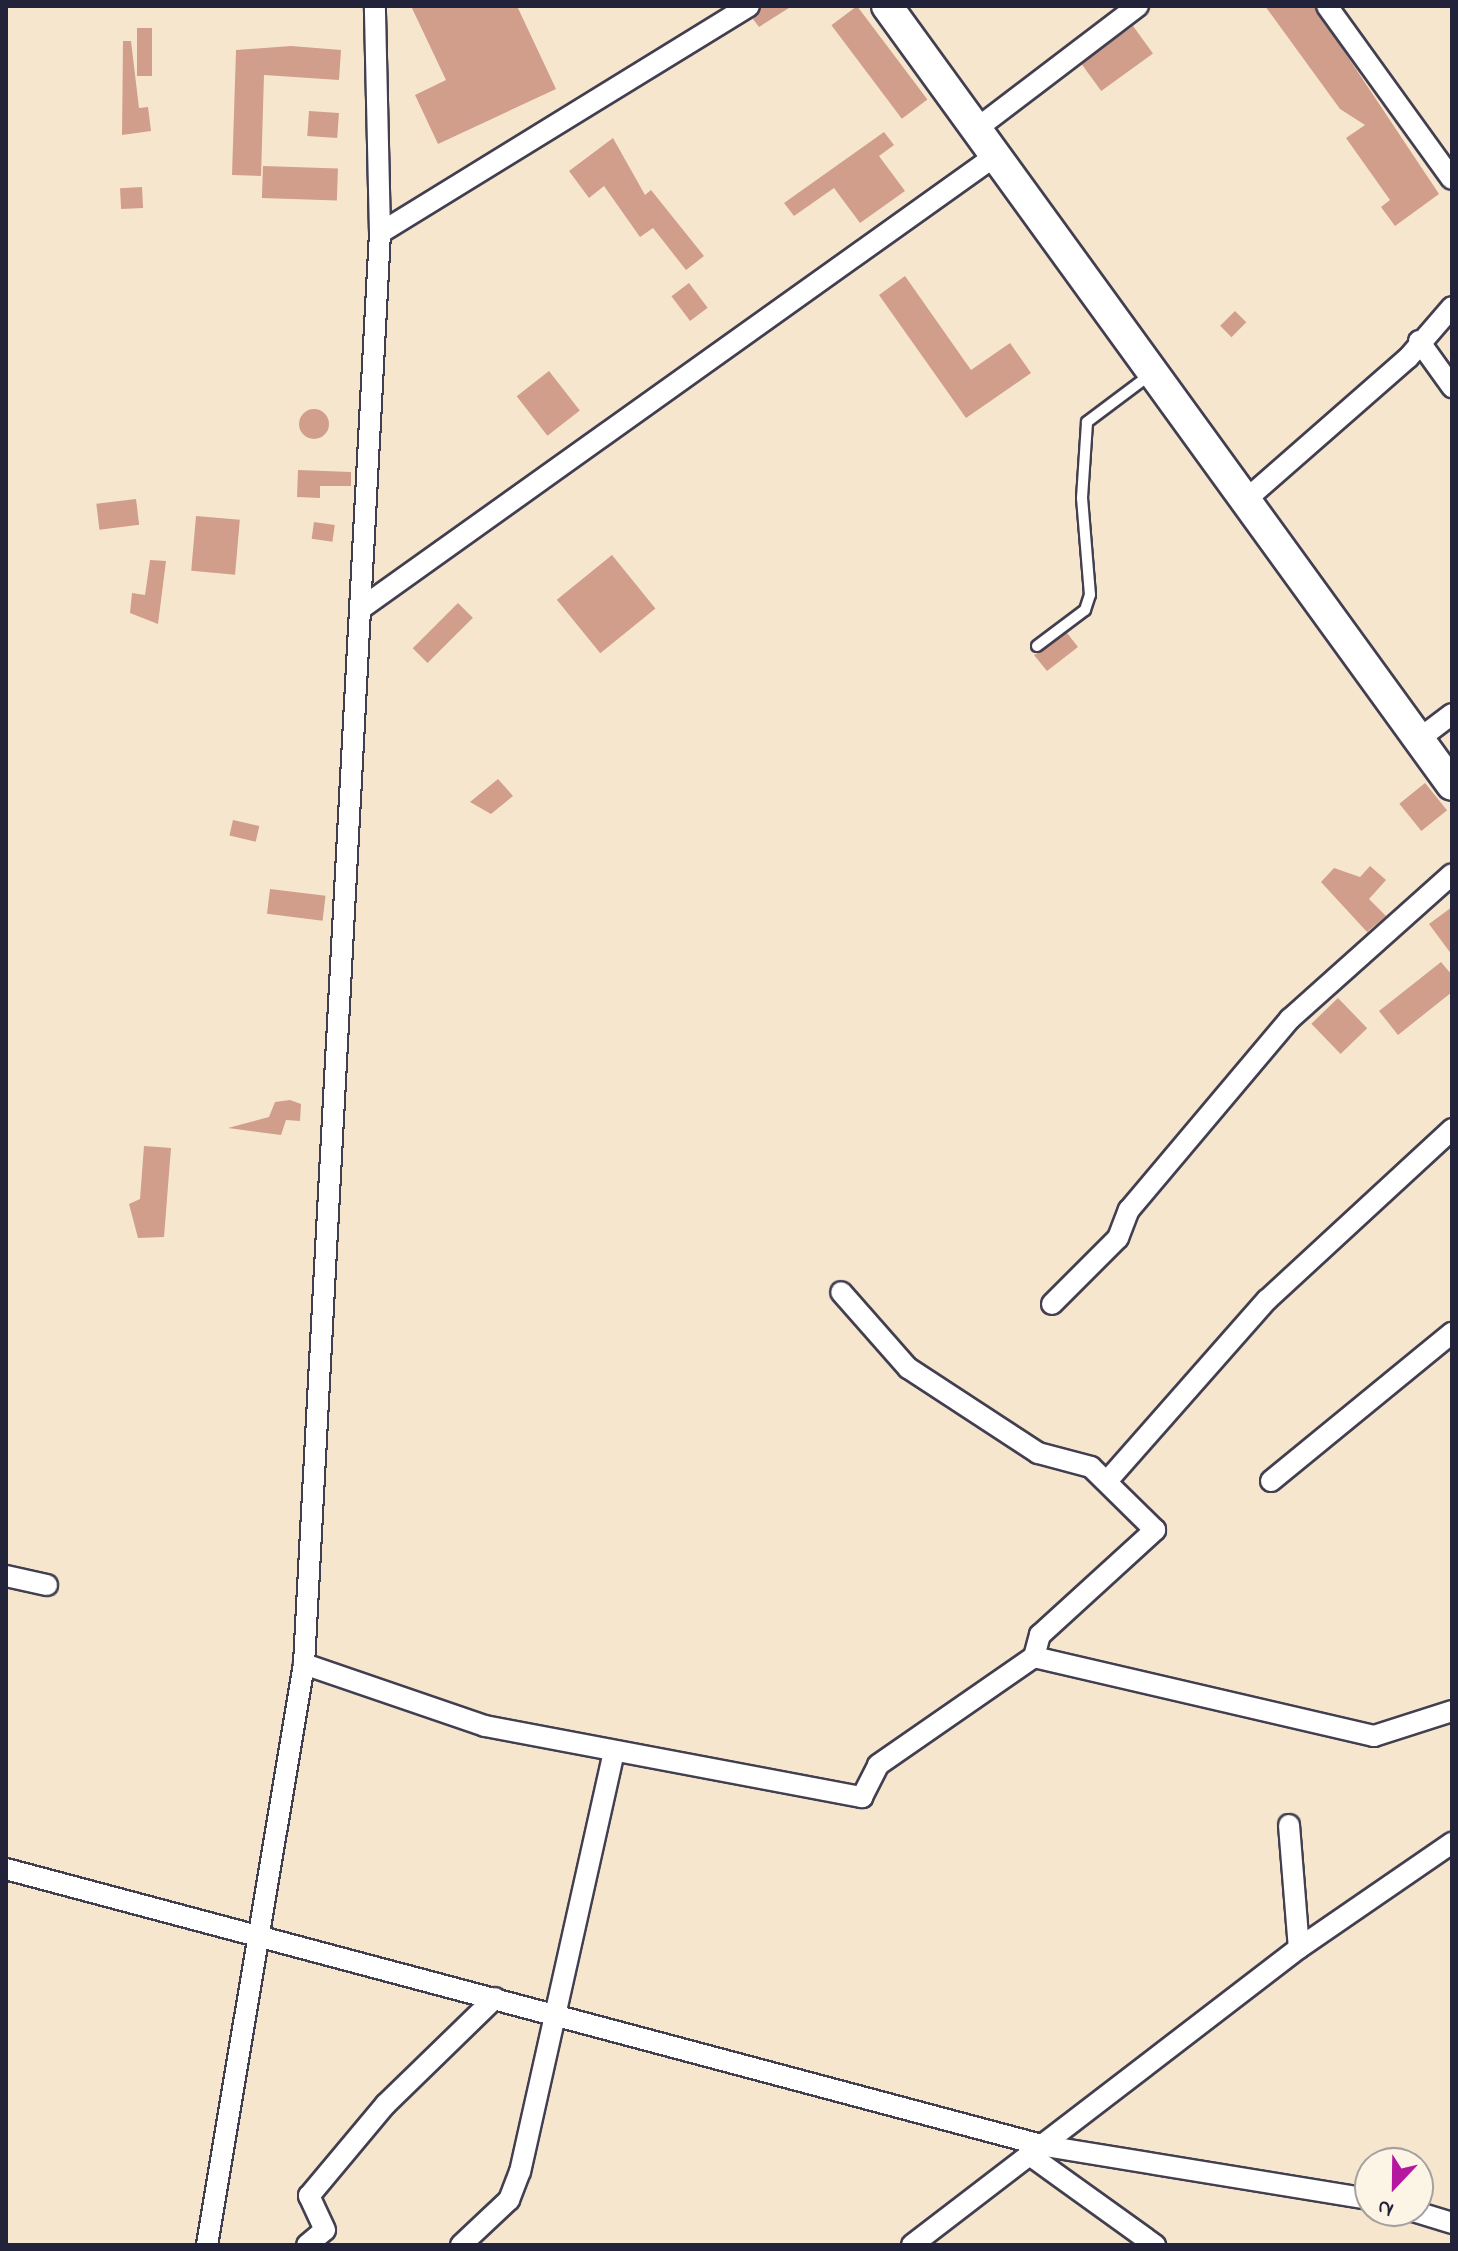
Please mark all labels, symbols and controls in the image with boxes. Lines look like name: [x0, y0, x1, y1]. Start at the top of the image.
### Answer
north arrow: [1354, 2147, 1434, 2227]
text: N: [1373, 2190, 1399, 2225]

